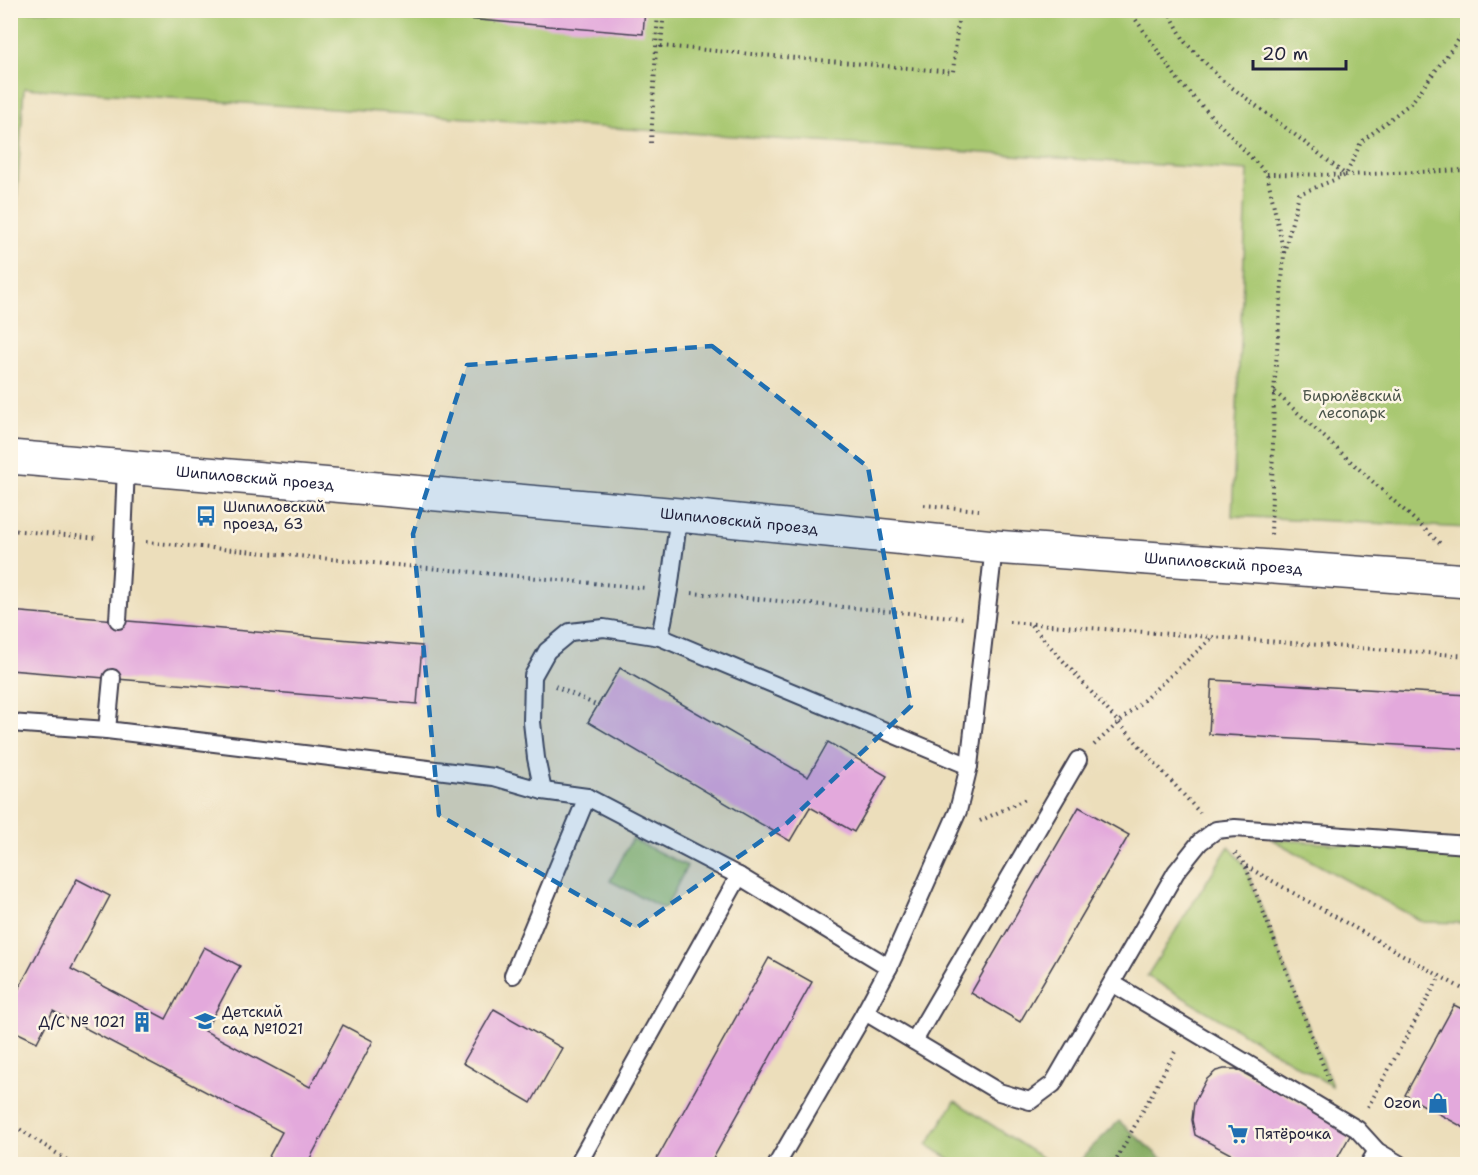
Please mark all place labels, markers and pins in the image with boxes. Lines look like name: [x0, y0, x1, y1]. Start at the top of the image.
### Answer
place label: Шипиловский проезд, 63: [223, 497, 325, 534]
bus stop icon: Шипиловский проезд, 63: [194, 504, 218, 528]
place label: Детский сад №1021: [222, 1002, 303, 1039]
school or university icon: Детский сад №1021: [193, 1009, 217, 1033]
building icon: Д/C № 1021: [130, 1010, 154, 1034]
place label: Д/C № 1021: [39, 1012, 125, 1032]
shop icon: Ozon: [1426, 1091, 1450, 1115]
place label: Ozon: [1384, 1093, 1421, 1113]
supermarket icon: Пятёрочка: [1226, 1122, 1250, 1146]
place label: Пятёрочка: [1255, 1124, 1332, 1144]

